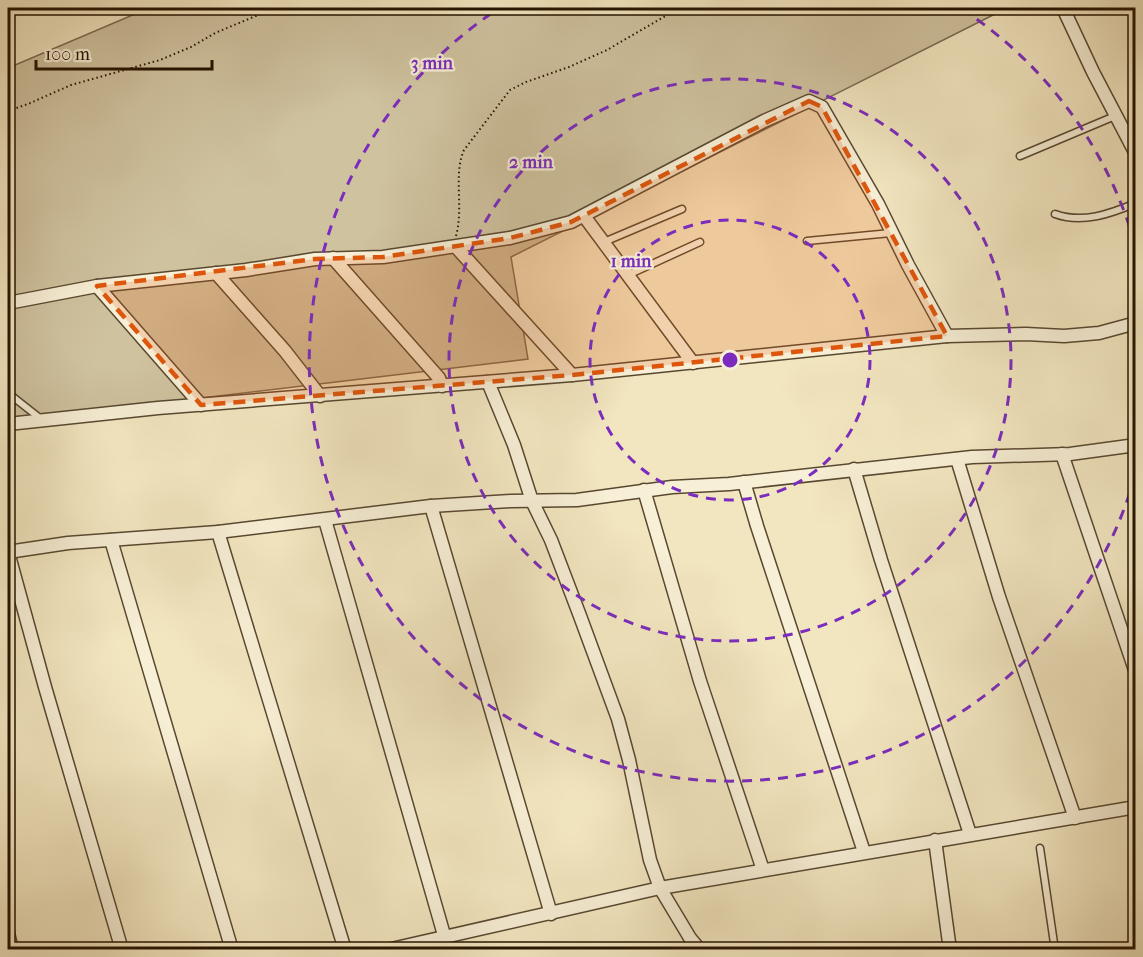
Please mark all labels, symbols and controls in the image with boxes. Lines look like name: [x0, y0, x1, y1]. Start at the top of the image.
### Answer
scale bar: [36, 33, 212, 71]
text: 100 m: [45, 44, 90, 65]
text: 3 min: [411, 53, 454, 74]
text: 2 min: [509, 152, 553, 173]
text: 1 min: [610, 251, 652, 272]
centre of rings: [720, 350, 740, 370]

